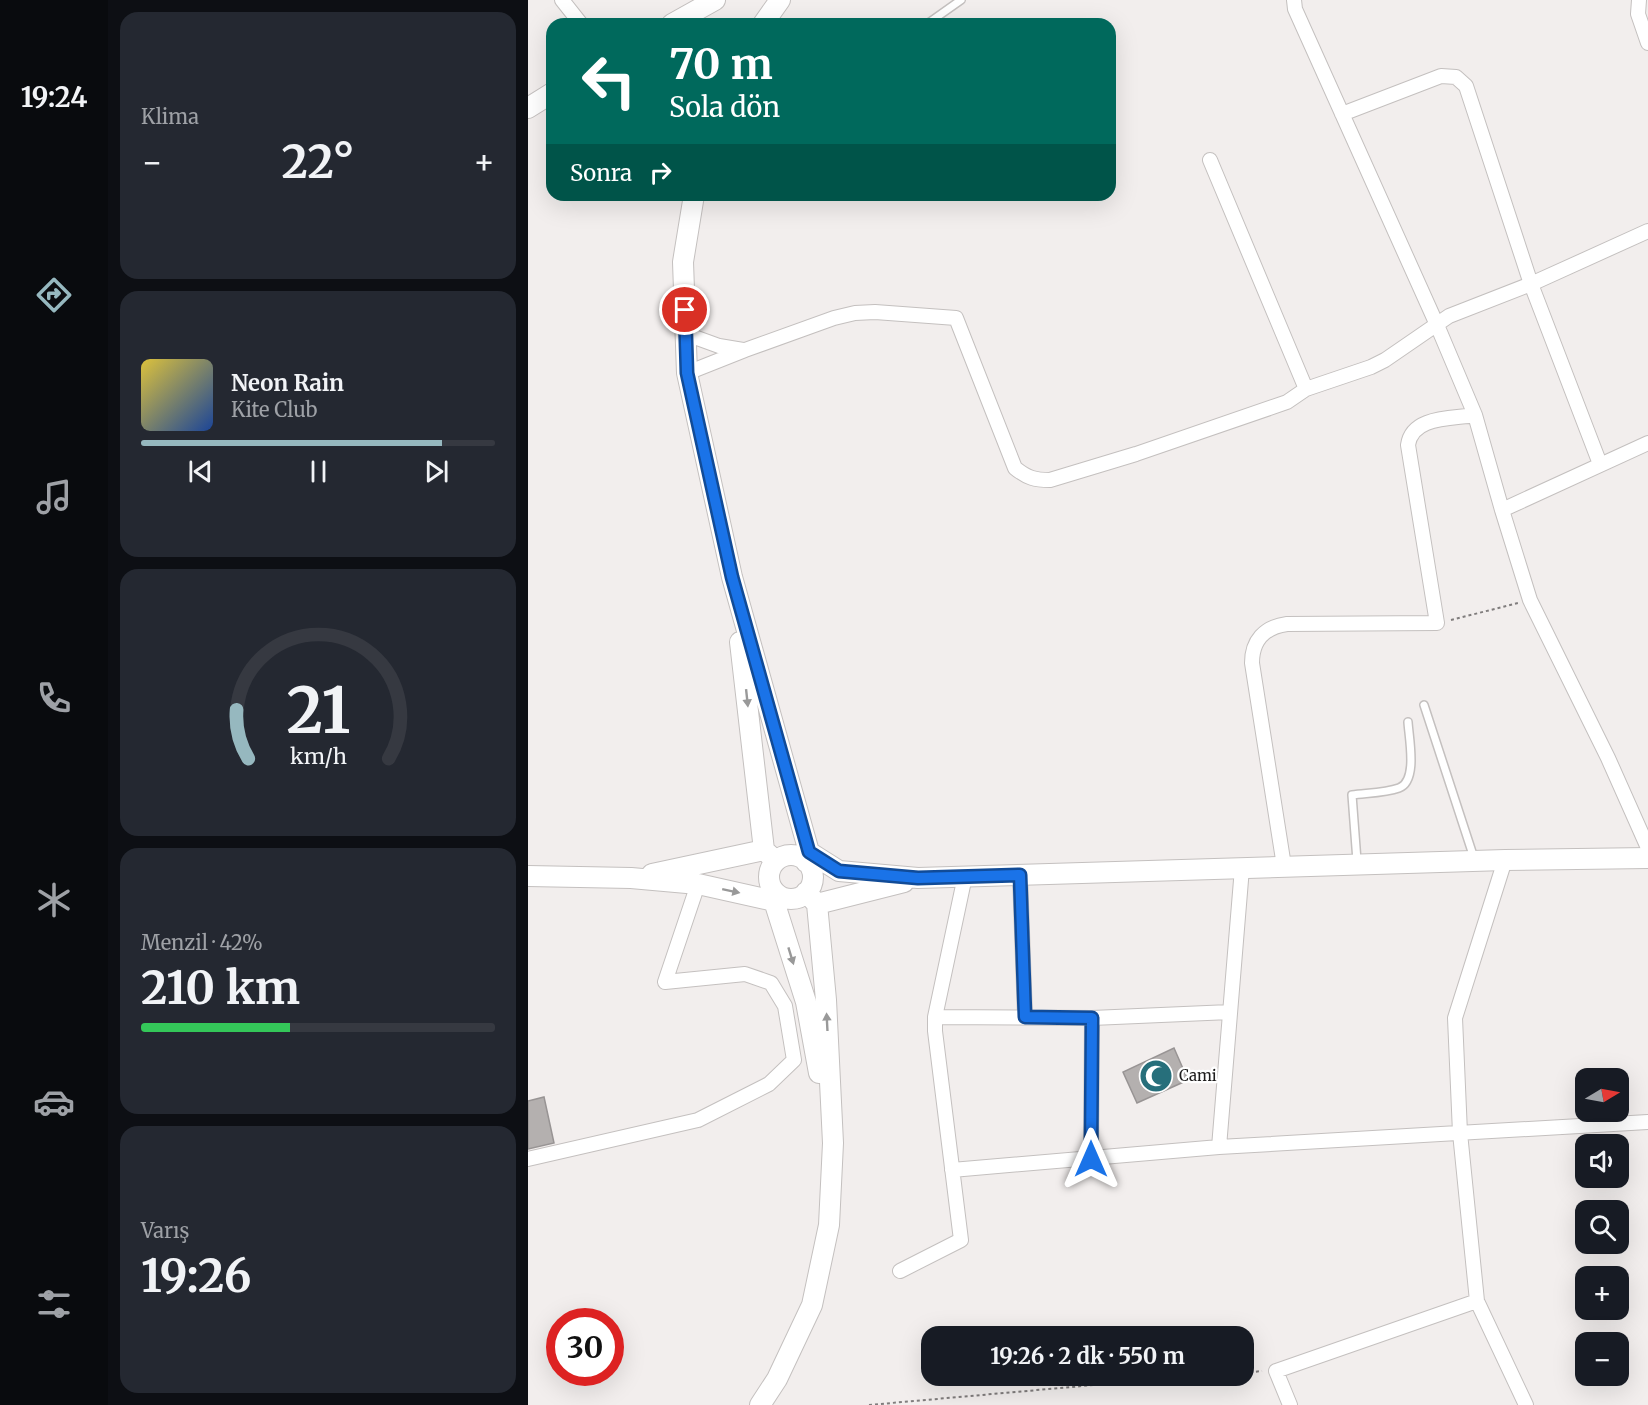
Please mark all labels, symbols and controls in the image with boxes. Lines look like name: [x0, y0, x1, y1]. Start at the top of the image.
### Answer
text: 70 m: [669, 38, 773, 90]
icon: left: [570, 42, 648, 120]
text: 19:24: [21, 80, 87, 114]
text: Sola dön: [669, 90, 780, 124]
text: Klima: [141, 104, 199, 129]
text: 22°: [282, 134, 354, 190]
text: −: [141, 142, 163, 183]
text: +: [473, 142, 495, 183]
icon: right: [644, 156, 677, 189]
text: Sonra: [570, 159, 632, 187]
icon: directions: [33, 274, 75, 316]
pin: [659, 284, 710, 335]
icon: arrive: [668, 293, 701, 326]
text: Neon Rain: [231, 369, 344, 397]
text: Kite Club: [231, 397, 317, 422]
icon: previous: [184, 455, 217, 488]
icon: pause: [302, 455, 335, 488]
icon: next: [420, 455, 453, 488]
icon: music: [33, 476, 75, 518]
text: 21: [286, 673, 350, 751]
icon: phone: [33, 677, 75, 719]
one-way arrow: [742, 688, 751, 707]
text: km/h: [290, 744, 346, 771]
icon: climate: [33, 879, 75, 921]
one-way arrow: [722, 887, 741, 896]
text: Menzil · 42%: [141, 930, 263, 955]
one-way arrow: [787, 947, 797, 965]
text: 210 km: [141, 960, 300, 1016]
one-way arrow: [822, 1012, 831, 1031]
mosque icon: Cami: [1138, 1058, 1174, 1094]
place label: Cami: [1179, 1066, 1217, 1085]
north arrow: [1575, 1068, 1629, 1122]
map controls: [1575, 1068, 1629, 1386]
icon: car: [33, 1081, 75, 1123]
position arrow: [1059, 1127, 1123, 1191]
button: sound: [1575, 1134, 1629, 1188]
button: search: [1575, 1200, 1629, 1254]
text: Varış: [141, 1218, 189, 1243]
text: 19:26: [141, 1248, 251, 1304]
button: +: [1575, 1266, 1629, 1320]
icon: filters: [33, 1283, 75, 1325]
speed limit sign: 30: [546, 1308, 624, 1386]
button: −: [1575, 1332, 1629, 1386]
text: 19:26 · 2 dk · 550 m: [990, 1342, 1185, 1370]

